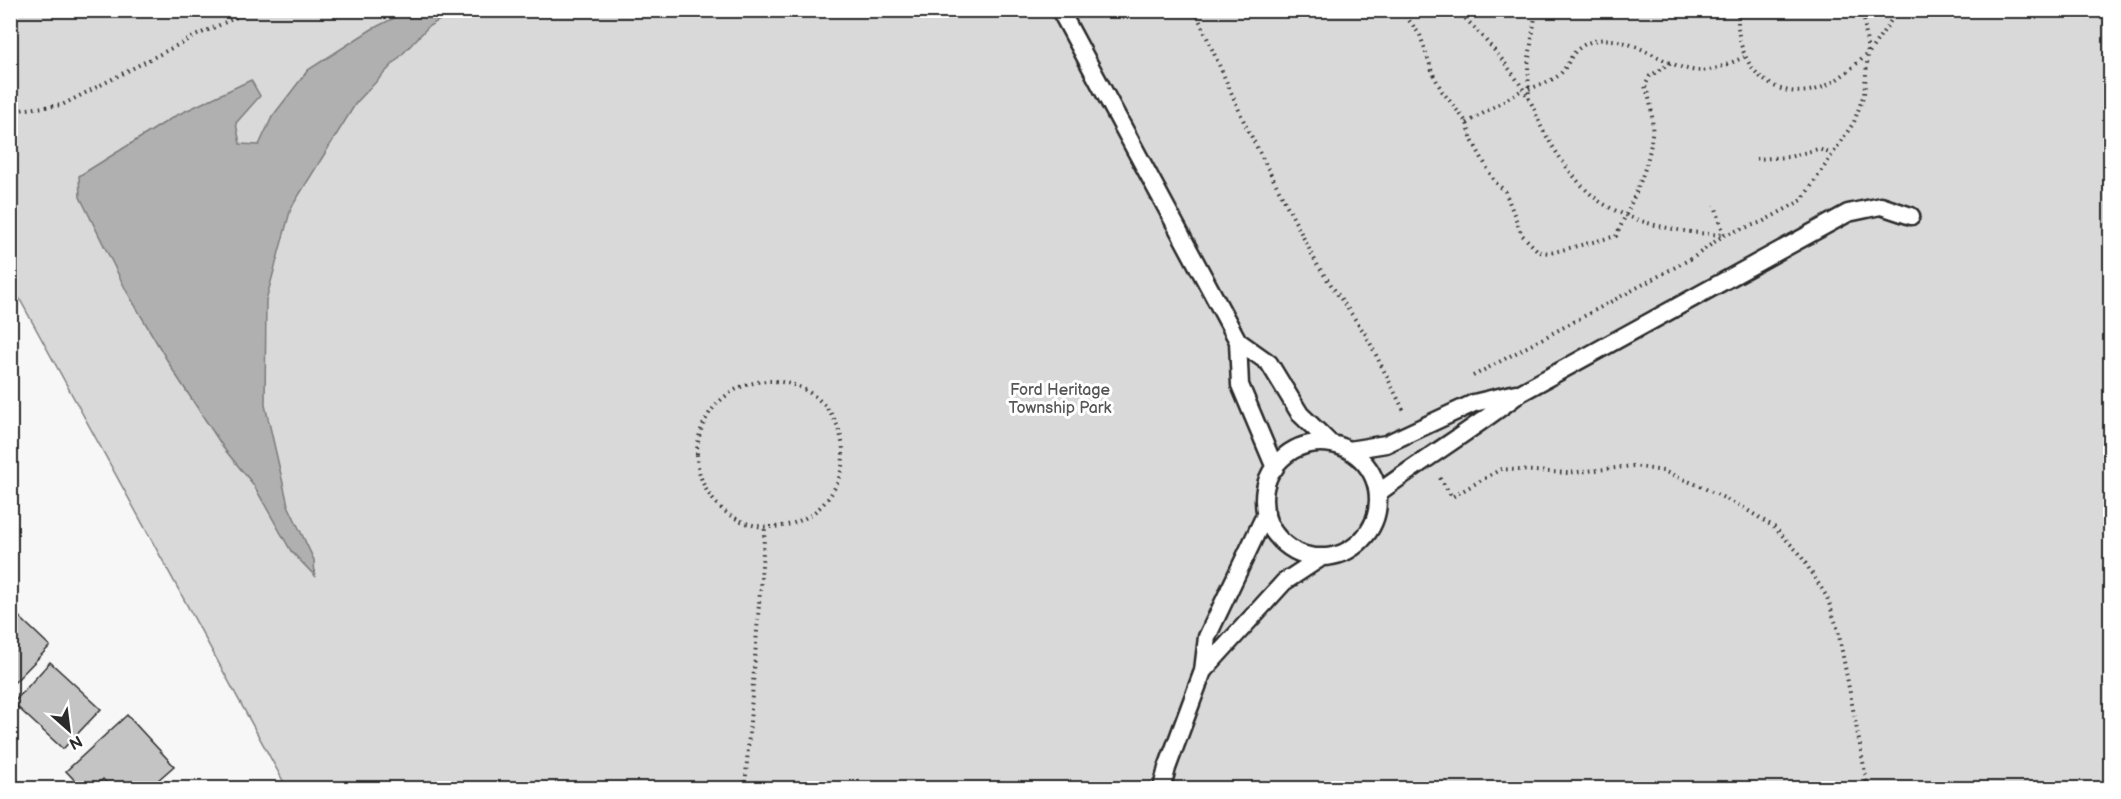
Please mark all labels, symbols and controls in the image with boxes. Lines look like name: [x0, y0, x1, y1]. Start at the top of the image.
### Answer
park label: Ford Heritage Township Park: [1009, 381, 1112, 418]
north arrow: [39, 700, 99, 760]
text: N: [66, 731, 85, 753]

